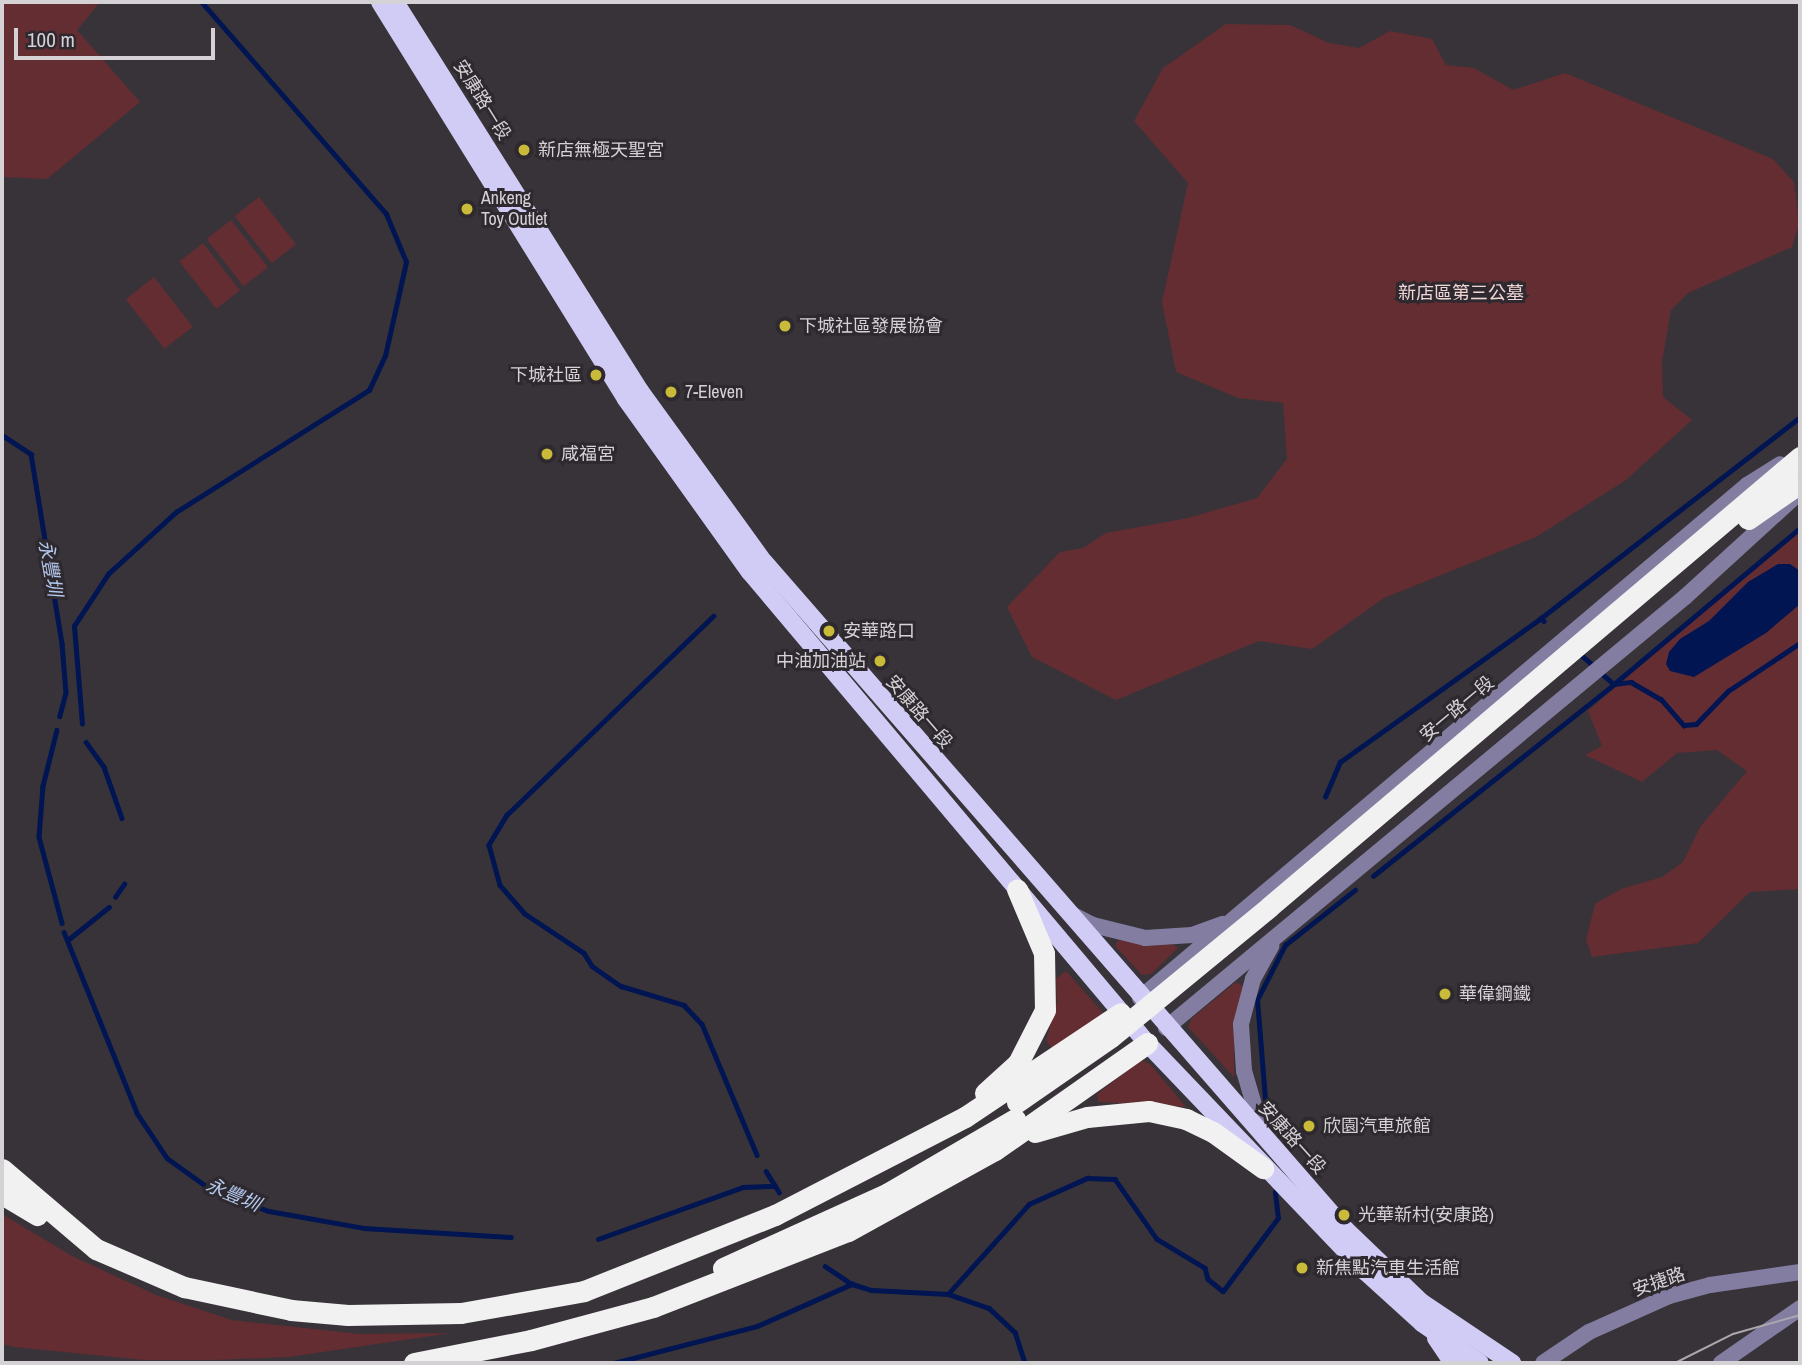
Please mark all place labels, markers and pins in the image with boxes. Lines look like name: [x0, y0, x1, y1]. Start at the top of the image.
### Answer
place label: 新店無極天聖宮: [538, 139, 664, 161]
marker: 新店無極天聖宮: [516, 142, 532, 158]
place label: Ankeng Toy Outlet: [481, 188, 547, 230]
marker: Ankeng Toy Outlet: [459, 201, 475, 217]
place label: 下城社區發展協會: [799, 315, 943, 337]
marker: 下城社區發展協會: [777, 318, 793, 334]
place label: 下城社區: [510, 364, 582, 386]
marker: 下城社區: [588, 367, 604, 383]
place label: 7-Eleven: [685, 381, 743, 403]
marker: 7-Eleven: [663, 384, 679, 400]
place label: 咸福宮: [561, 443, 615, 465]
marker: 咸福宮: [539, 446, 555, 462]
place label: 安華路口: [843, 620, 915, 642]
marker: 安華路口: [821, 623, 837, 639]
place label: 中油加油站: [776, 650, 866, 672]
marker: 中油加油站: [872, 653, 888, 669]
place label: 華偉鋼鐵: [1459, 983, 1531, 1005]
marker: 華偉鋼鐵: [1437, 986, 1453, 1002]
place label: 欣園汽車旅館: [1323, 1115, 1431, 1137]
marker: 欣園汽車旅館: [1301, 1118, 1317, 1134]
place label: 光華新村(安康路): [1358, 1204, 1494, 1226]
marker: 光華新村(安康路): [1336, 1207, 1352, 1223]
place label: 新焦點汽車生活館: [1316, 1257, 1460, 1279]
marker: 新焦點汽車生活館: [1294, 1260, 1310, 1276]

